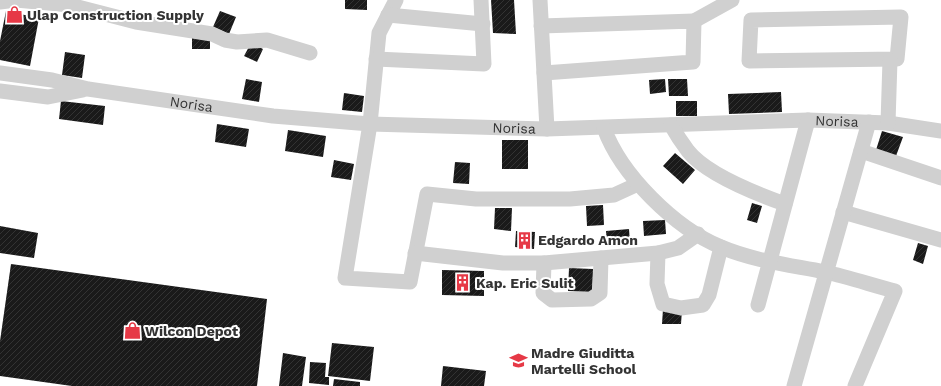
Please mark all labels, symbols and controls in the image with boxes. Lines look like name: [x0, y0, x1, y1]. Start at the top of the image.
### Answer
shop icon: Ulap Construction Supply: [4, 5, 24, 25]
place label: Ulap Construction Supply: [27, 7, 204, 23]
street label: Norisa: [169, 93, 214, 115]
street label: Norisa: [815, 112, 859, 130]
street label: Norisa: [492, 119, 536, 137]
building icon: Edgardo Amon: [515, 230, 535, 250]
place label: Edgardo Amon: [538, 232, 638, 248]
building icon: Kap. Eric Sulit: [453, 273, 473, 293]
place label: Kap. Eric Sulit: [476, 275, 574, 291]
shop icon: Wilcon Depot: [122, 321, 142, 341]
place label: Wilcon Depot: [145, 323, 238, 339]
place label: Madre Giuditta Martelli School: [531, 345, 637, 377]
school or university icon: Madre Giuditta Martelli School: [508, 351, 528, 371]

